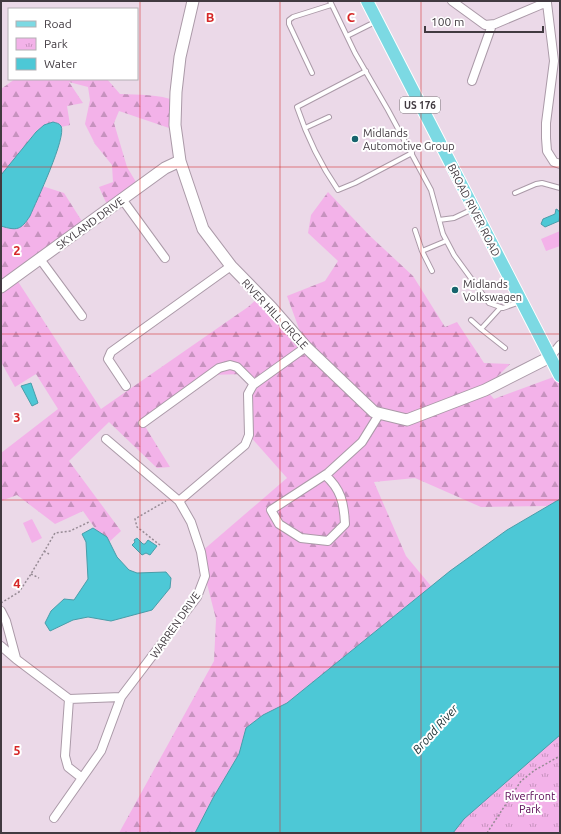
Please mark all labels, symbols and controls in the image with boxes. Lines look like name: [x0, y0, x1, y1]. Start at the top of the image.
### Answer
legend: [8, 8, 138, 80]
scale bar: [425, 8, 543, 34]
text: B: [206, 10, 215, 24]
text: C: [347, 10, 356, 24]
text: 100 m: [431, 15, 464, 28]
text: Road: [44, 17, 72, 30]
text: Park: [44, 37, 68, 50]
text: Water: [44, 57, 77, 70]
road number: US 176: [400, 97, 440, 113]
place label: Midlands Automotive Group: [363, 127, 455, 152]
marker: Midlands Automotive Group: [350, 134, 360, 144]
street label: BROAD RIVER ROAD: [445, 162, 503, 258]
street label: SKYLAND DRIVE: [54, 194, 126, 252]
text: 2: [13, 243, 21, 257]
street label: RIVER HILL CIRCLE: [239, 277, 311, 351]
place label: Midlands Volkswagen: [463, 278, 522, 303]
marker: Midlands Volkswagen: [450, 285, 460, 295]
text: 3: [13, 410, 21, 424]
text: 4: [13, 576, 21, 590]
street label: WARREN DRIVE: [148, 590, 202, 660]
water label: Broad River: [410, 702, 461, 756]
text: 5: [13, 743, 21, 757]
park label: Riverfront Park: [505, 790, 556, 815]

